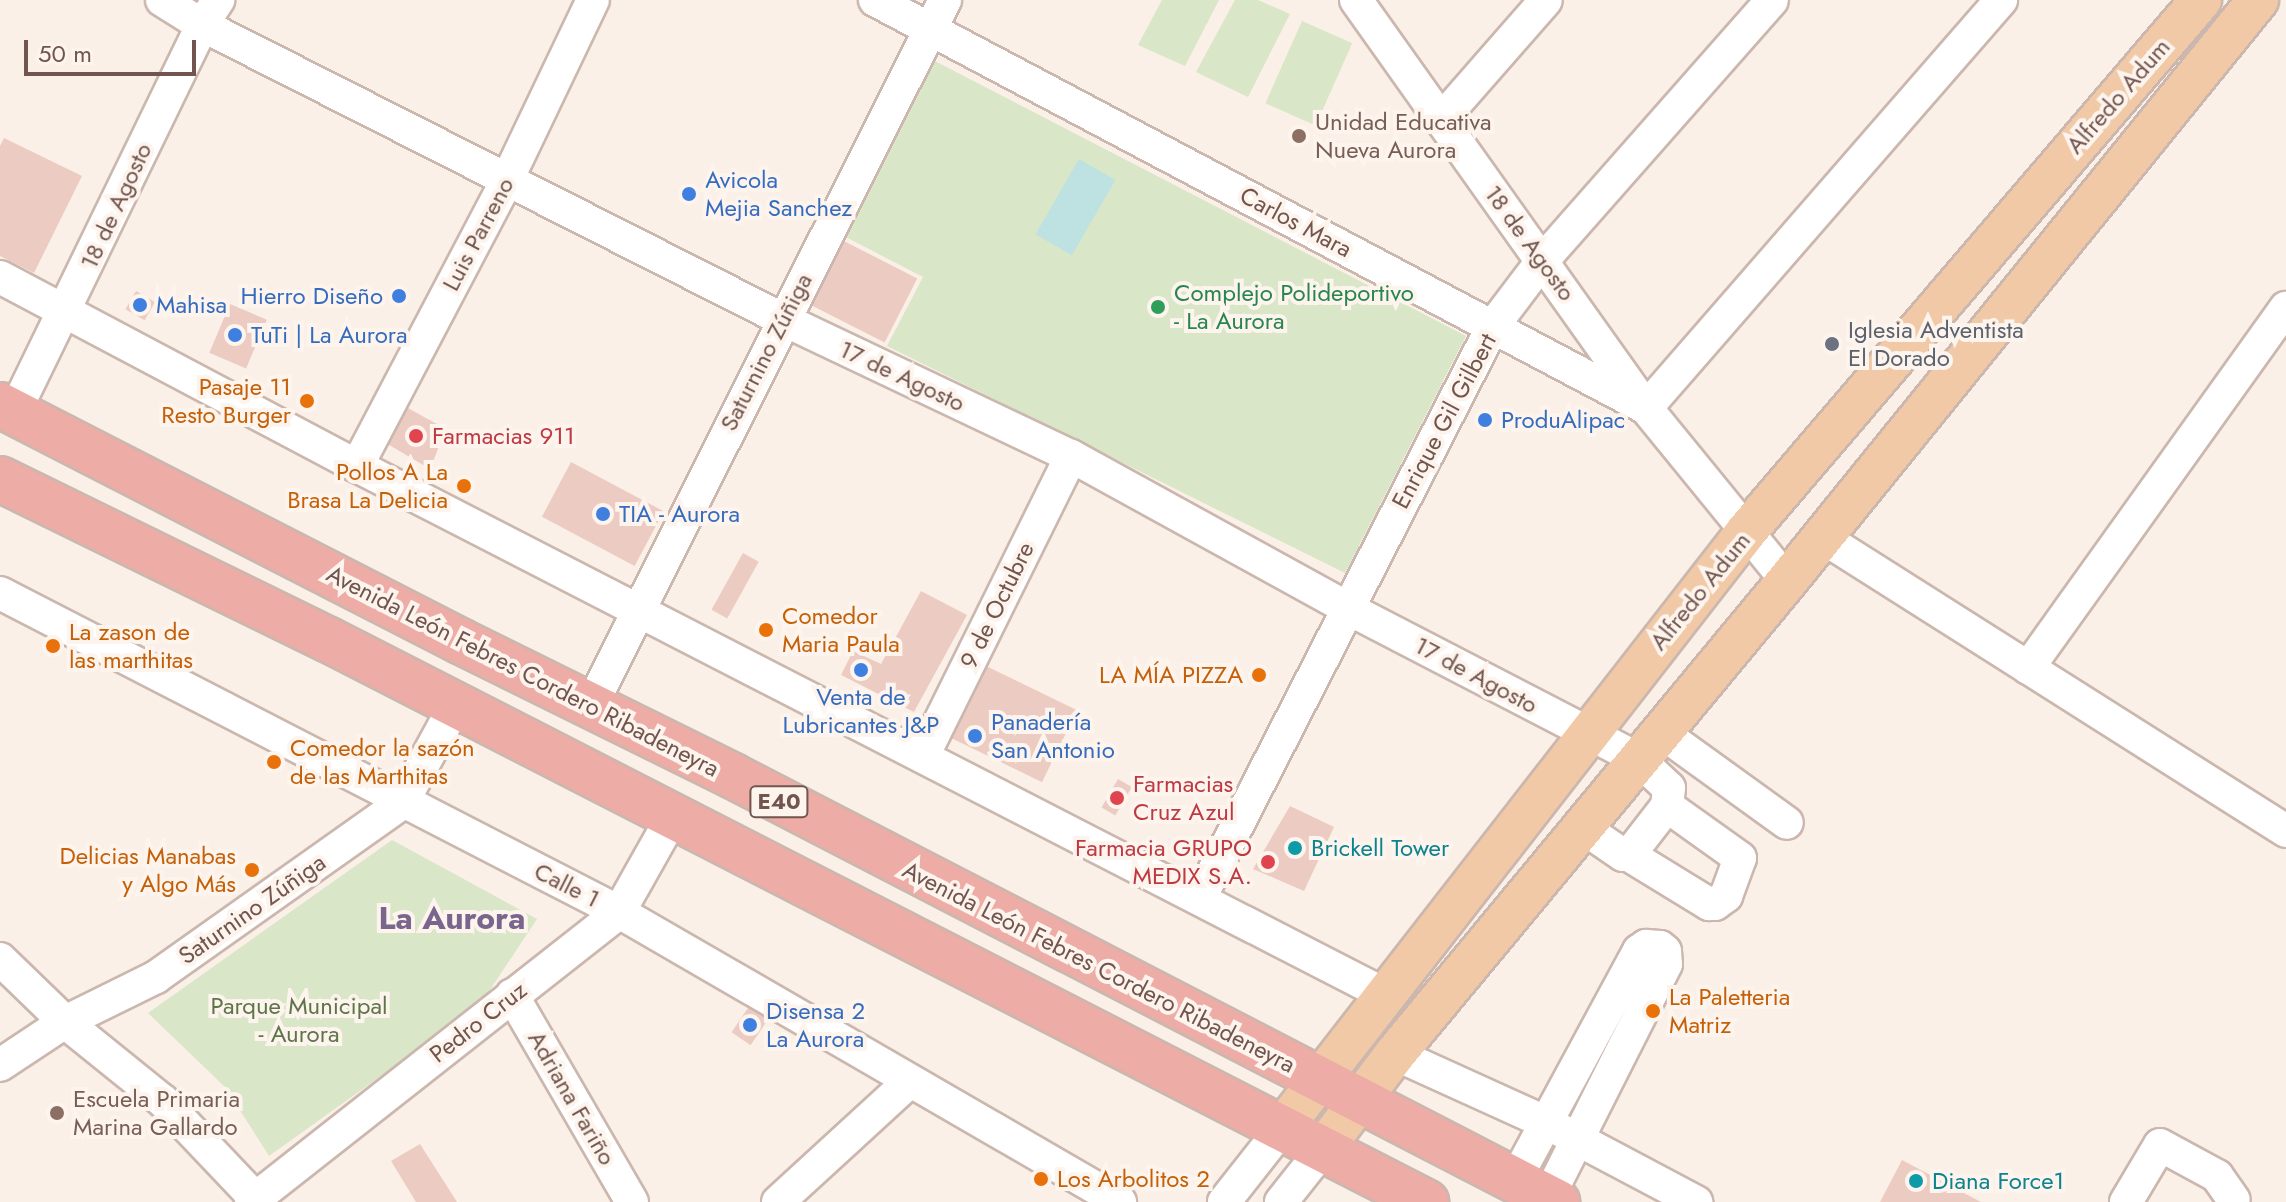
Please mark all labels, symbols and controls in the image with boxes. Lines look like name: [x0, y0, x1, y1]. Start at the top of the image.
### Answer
scale bar: [28, 24, 200, 74]
street label: Alfredo Adum: [2060, 32, 2176, 160]
text: 50 m: [38, 36, 92, 71]
place label: Unidad Educativa Nueva Aurora: [1315, 108, 1492, 164]
marker: Unidad Educativa Nueva Aurora: [1290, 127, 1308, 145]
street label: 18 de Agosto: [74, 139, 158, 273]
place label: Avicola Mejia Sanchez: [705, 166, 852, 222]
street label: Luis Parreno: [436, 172, 520, 296]
street label: 18 de Agosto: [1479, 180, 1581, 306]
street label: Carlos Mara: [1235, 181, 1357, 263]
marker: Avicola Mejia Sanchez: [680, 185, 698, 203]
street label: Saturnino Zúñiga: [714, 268, 818, 436]
place label: Complejo Polideportivo - La Aurora: [1174, 279, 1414, 335]
place label: Hierro Diseño: [241, 282, 383, 310]
marker: Hierro Diseño: [390, 287, 408, 305]
place label: Mahisa: [156, 291, 227, 319]
marker: Mahisa: [131, 296, 149, 314]
marker: Complejo Polideportivo - La Aurora: [1149, 298, 1167, 316]
place label: Iglesia Adventista El Dorado: [1848, 316, 2024, 372]
place label: TuTi | La Aurora: [251, 321, 408, 349]
marker: TuTi | La Aurora: [226, 326, 244, 344]
street label: Enrique Gil Gilbert: [1386, 329, 1502, 513]
street label: 17 de Agosto: [835, 334, 969, 418]
marker: Iglesia Adventista El Dorado: [1823, 335, 1841, 353]
place label: Pasaje 11 Resto Burger: [161, 373, 291, 429]
marker: Pasaje 11 Resto Burger: [298, 392, 316, 410]
place label: ProduAlipac: [1501, 406, 1625, 434]
marker: ProduAlipac: [1476, 411, 1494, 429]
place label: Farmacias 911: [432, 422, 575, 450]
marker: Farmacias 911: [407, 427, 425, 445]
place label: Pollos A La Brasa La Delicia: [287, 458, 448, 514]
marker: Pollos A La Brasa La Delicia: [455, 477, 473, 495]
place label: TIA - Aurora: [619, 500, 740, 528]
marker: TIA - Aurora: [594, 505, 612, 523]
street label: Alfredo Adum: [1644, 526, 1756, 656]
street label: 9 de Octubre: [954, 537, 1040, 673]
street label: Avenida León Febres Cordero Ribadeneyra: [322, 559, 724, 783]
place label: Comedor Maria Paula: [782, 602, 900, 658]
place label: La zason de las marthitas: [69, 618, 193, 674]
marker: Comedor Maria Paula: [757, 621, 775, 639]
street label: 17 de Agosto: [1410, 631, 1542, 719]
marker: La zason de las marthitas: [44, 637, 62, 655]
marker: Venta de Lubricantes J&P: [852, 661, 870, 679]
place label: LA MÍA PIZZA: [1099, 661, 1243, 689]
marker: LA MÍA PIZZA: [1250, 666, 1268, 684]
place label: Venta de Lubricantes J&P: [783, 683, 939, 739]
place label: Panadería San Antonio: [991, 708, 1115, 764]
marker: Panadería San Antonio: [966, 727, 984, 745]
place label: Comedor la sazón de las Marthitas: [290, 734, 475, 790]
marker: Comedor la sazón de las Marthitas: [265, 753, 283, 771]
place label: Farmacias Cruz Azul: [1133, 770, 1234, 826]
road number: E40: [749, 784, 809, 820]
marker: Farmacias Cruz Azul: [1108, 789, 1126, 807]
place label: Farmacia GRUPO MEDIX S.A.: [1075, 834, 1252, 890]
place label: Brickell Tower: [1311, 834, 1449, 862]
marker: Brickell Tower: [1286, 839, 1304, 857]
place label: Delicias Manabas y Algo Más: [59, 842, 236, 898]
street label: Saturnino Zúñiga: [173, 848, 331, 970]
marker: Farmacia GRUPO MEDIX S.A.: [1259, 853, 1277, 871]
street label: Avenida León Febres Cordero Ribadeneyra: [898, 855, 1300, 1079]
street label: Calle 1: [530, 856, 604, 914]
marker: Delicias Manabas y Algo Más: [243, 861, 261, 879]
district label: La Aurora: [379, 899, 525, 937]
street label: Pedro Cruz: [424, 975, 532, 1069]
place label: La Paletteria Matriz: [1669, 983, 1790, 1039]
park label: Parque Municipal - Aurora: [210, 992, 388, 1048]
place label: Disensa 2 La Aurora: [766, 997, 865, 1053]
marker: La Paletteria Matriz: [1644, 1002, 1662, 1020]
marker: Disensa 2 La Aurora: [741, 1016, 759, 1034]
street label: Adriana Fariño: [522, 1026, 622, 1170]
place label: Escuela Primaria Marina Gallardo: [73, 1085, 240, 1141]
marker: Escuela Primaria Marina Gallardo: [48, 1104, 66, 1122]
place label: Los Arbolitos 2: [1057, 1165, 1210, 1193]
place label: Diana Force1: [1932, 1167, 2064, 1195]
marker: Los Arbolitos 2: [1032, 1170, 1050, 1188]
marker: Diana Force1: [1907, 1172, 1925, 1190]

